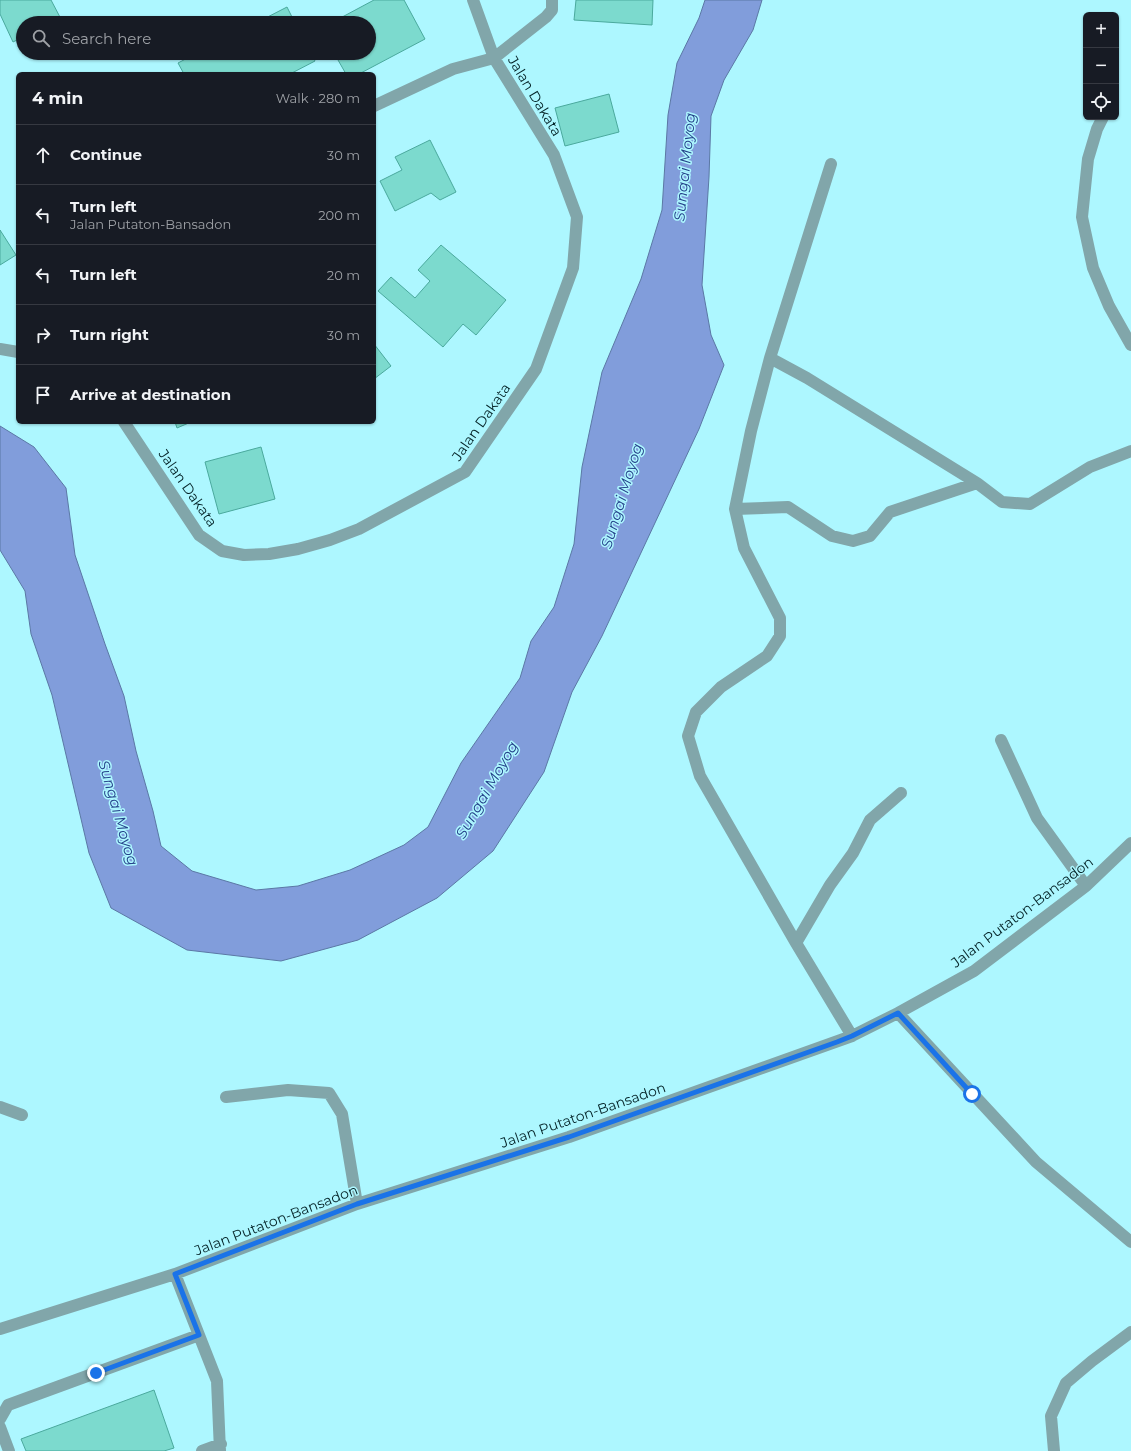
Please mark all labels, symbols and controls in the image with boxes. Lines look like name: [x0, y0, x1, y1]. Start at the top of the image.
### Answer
map controls: [1083, 12, 1119, 120]
button: +: [1083, 12, 1119, 48]
search box: [16, 16, 376, 60]
icon: search: [30, 27, 52, 49]
text: Search here: [62, 29, 151, 48]
button: −: [1083, 48, 1119, 84]
street label: Jalan Dakata: [503, 52, 566, 139]
button: locate: [1083, 84, 1119, 120]
text: 4 min: [32, 88, 83, 108]
text: Walk · 280 m: [276, 90, 360, 106]
water label: Sungai Moyog: [669, 112, 700, 222]
icon: ahead: [32, 144, 54, 166]
text: Continue: [70, 145, 142, 164]
text: 30 m: [327, 147, 360, 163]
text: Turn left: [70, 197, 137, 216]
icon: left: [32, 204, 54, 226]
text: 200 m: [318, 207, 360, 223]
text: Jalan Putaton-Bansadon: [70, 216, 231, 232]
icon: left: [32, 264, 54, 286]
text: Turn left: [70, 265, 137, 284]
text: 20 m: [327, 267, 360, 283]
icon: right: [32, 324, 54, 346]
text: Turn right: [70, 325, 149, 344]
text: 30 m: [327, 327, 360, 343]
street label: Jalan Dakata: [447, 380, 514, 465]
icon: arrive: [32, 384, 54, 406]
text: Arrive at destination: [70, 385, 231, 404]
water label: Sungai Moyog: [597, 441, 647, 551]
street label: Jalan Dakata: [154, 445, 221, 530]
water label: Sungai Moyog: [451, 738, 522, 842]
water label: Sungai Moyog: [94, 758, 143, 868]
street label: Jalan Putaton-Bansadon: [946, 853, 1097, 972]
street label: Jalan Putaton-Bansadon: [497, 1078, 668, 1152]
route start: [963, 1085, 981, 1103]
street label: Jalan Putaton-Bansadon: [191, 1180, 360, 1260]
route end: [87, 1364, 105, 1382]

